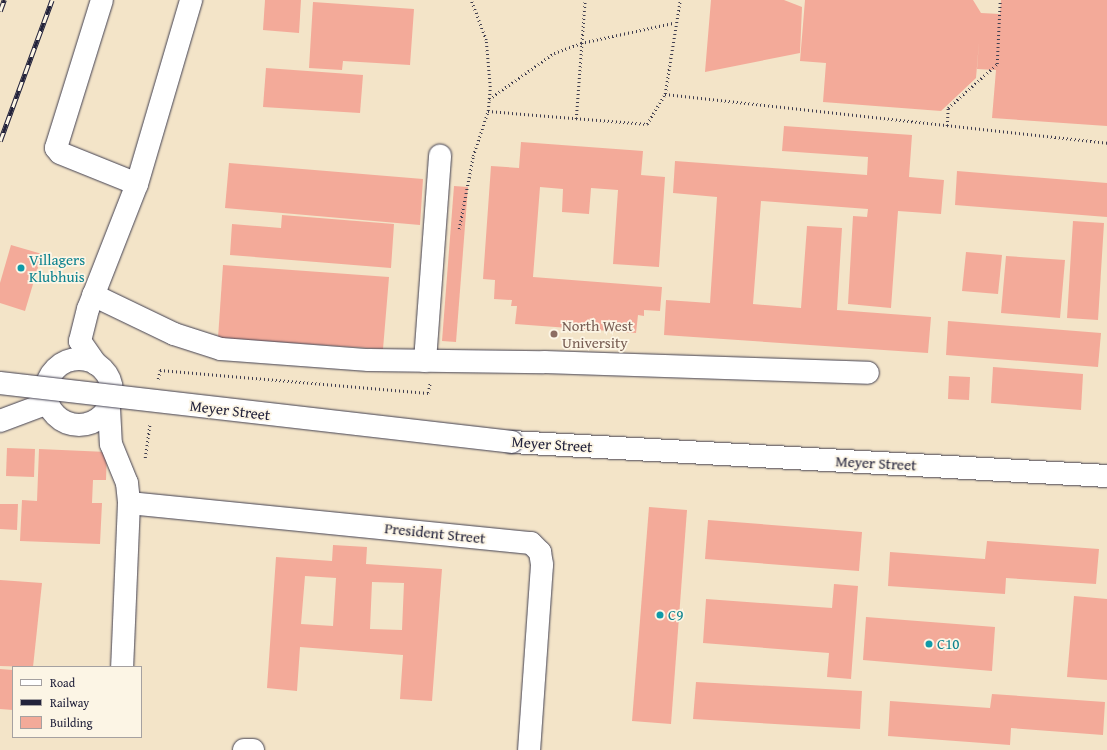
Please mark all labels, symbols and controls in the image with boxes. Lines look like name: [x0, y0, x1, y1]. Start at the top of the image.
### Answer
place label: Villagers Klubhuis: [29, 250, 85, 285]
marker: Villagers Klubhuis: [16, 263, 26, 273]
place label: North West University: [562, 316, 633, 351]
marker: North West University: [549, 329, 559, 339]
street label: Meyer Street: [189, 396, 271, 424]
street label: Meyer Street: [511, 432, 593, 456]
street label: Meyer Street: [835, 452, 917, 474]
street label: President Street: [384, 519, 486, 547]
place label: C9: [668, 606, 683, 624]
marker: C9: [655, 610, 665, 620]
place label: C10: [937, 635, 960, 653]
marker: C10: [924, 639, 934, 649]
legend: [12, 666, 142, 738]
text: Road: [50, 674, 75, 691]
text: Railway: [50, 694, 89, 711]
text: Building: [50, 714, 93, 731]

